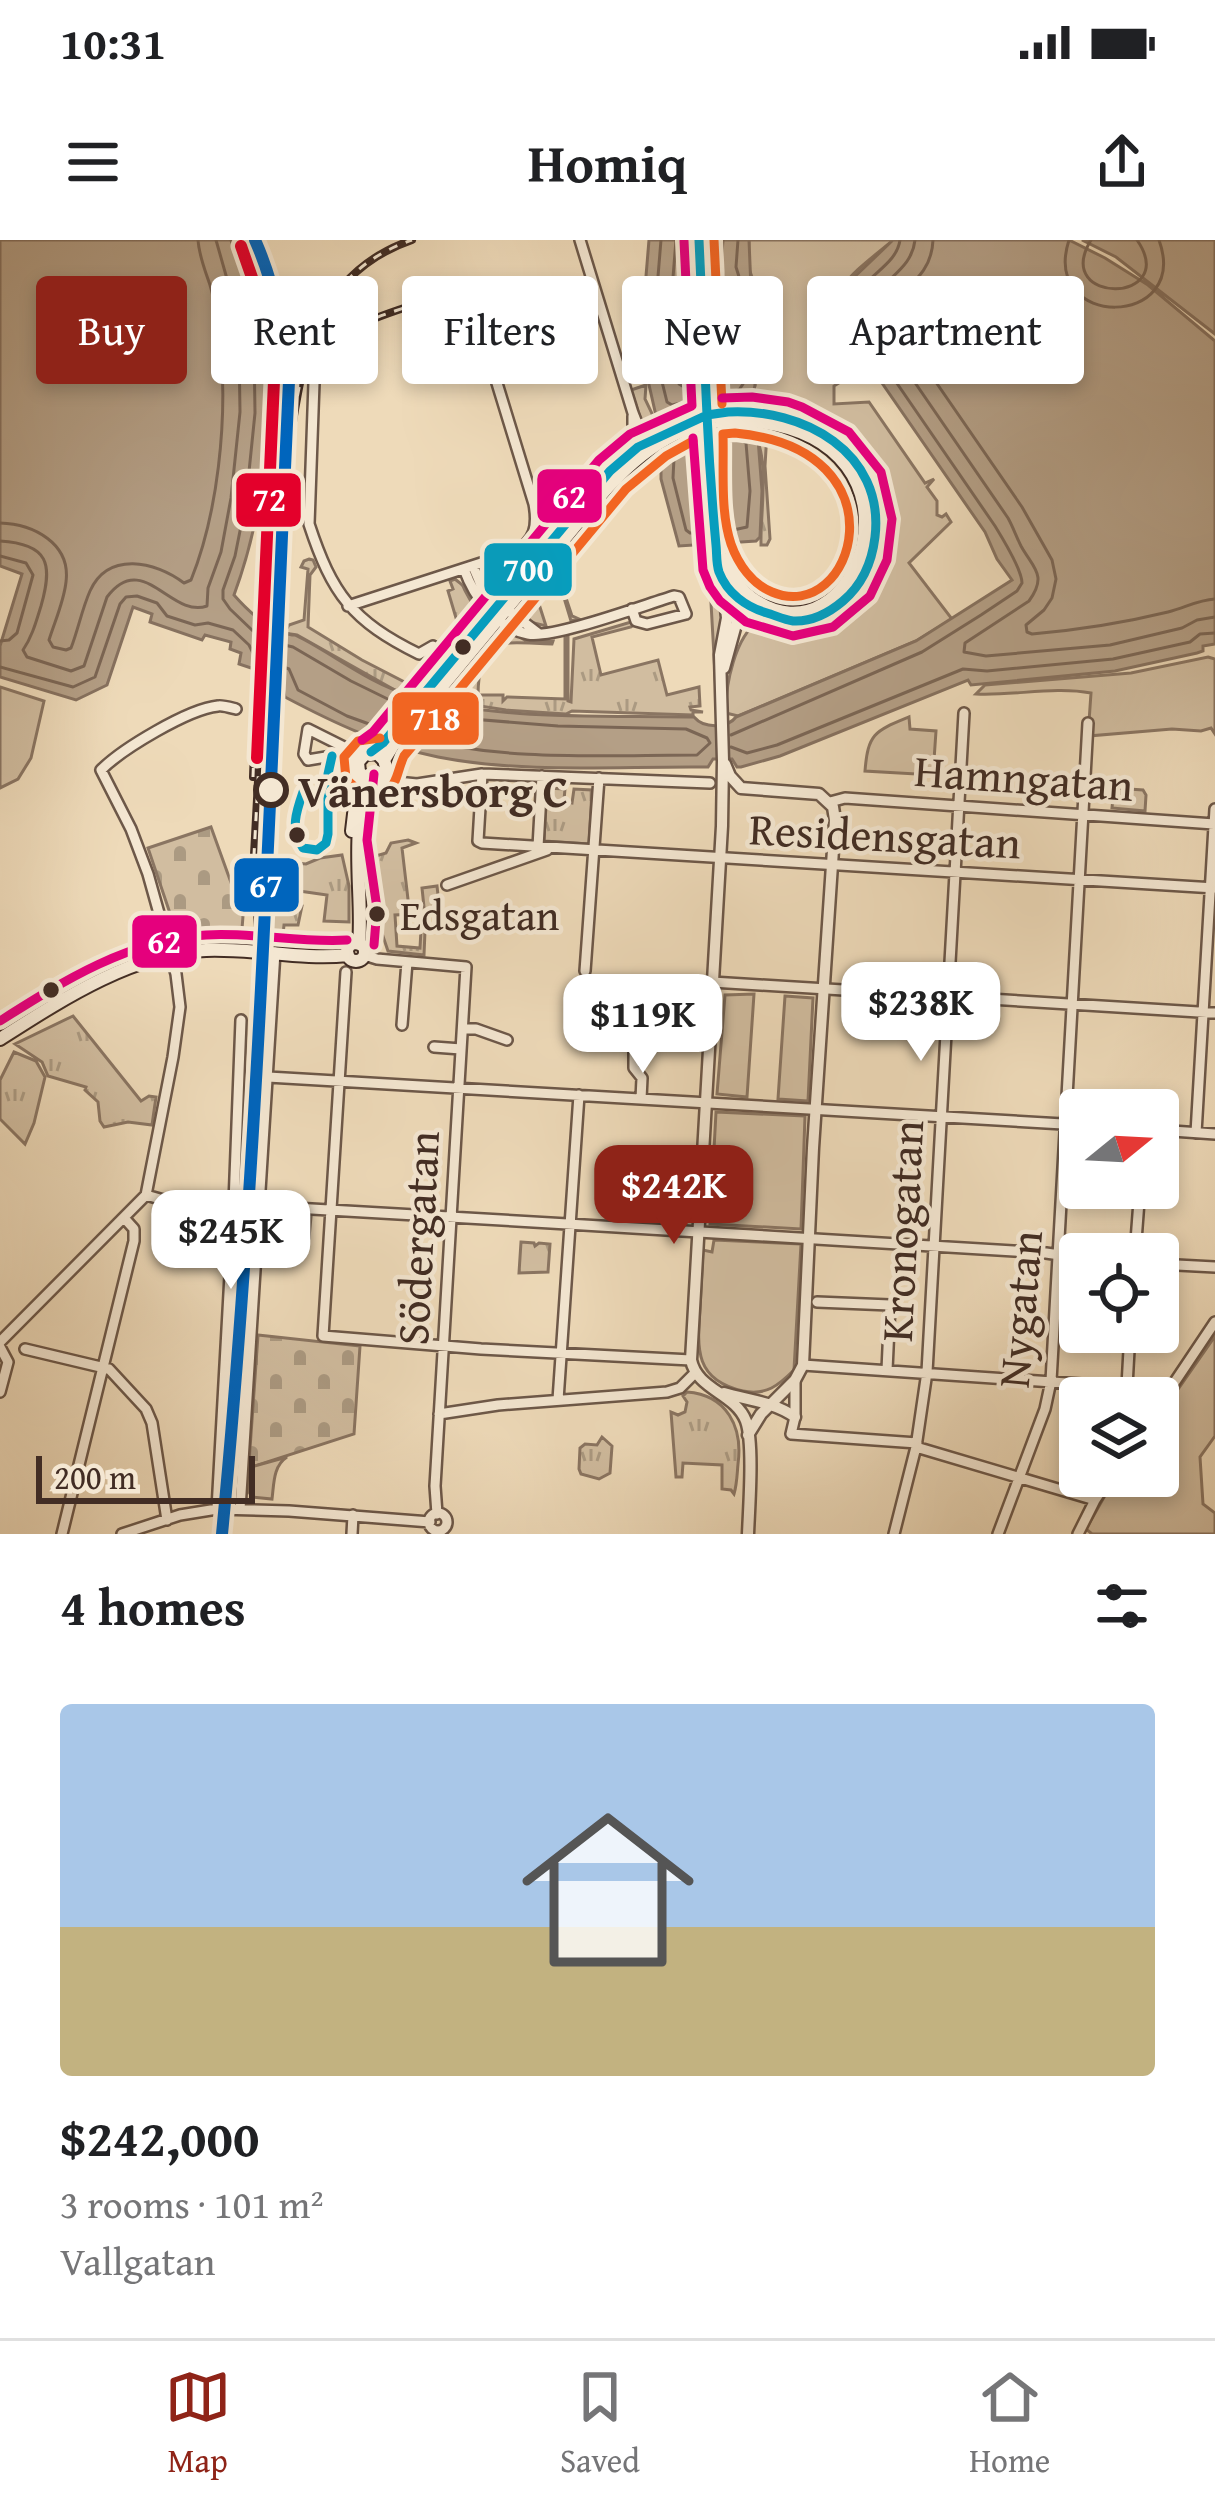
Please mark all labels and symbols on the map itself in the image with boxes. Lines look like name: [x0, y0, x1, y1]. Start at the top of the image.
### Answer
line badge: 62: [535, 467, 604, 525]
line badge: 72: [234, 471, 303, 529]
text: 62: [552, 472, 586, 520]
text: 72: [252, 475, 286, 523]
line badge: 700: [482, 541, 574, 598]
text: 700: [502, 545, 554, 593]
unlabelled marker: [452, 636, 474, 658]
line badge: 718: [390, 690, 481, 747]
text: 718: [409, 694, 461, 742]
street label: Hamngatan: [912, 737, 1136, 817]
place label: Vänersborg C: [298, 758, 568, 823]
marker: Vänersborg C: [255, 774, 287, 806]
street label: Residensgatan: [748, 795, 1022, 875]
unlabelled marker: [286, 824, 308, 846]
line badge: 67: [232, 856, 301, 914]
text: 67: [249, 861, 283, 909]
place label: Edsgatan: [400, 884, 560, 945]
marker: Edsgatan: [366, 903, 388, 925]
line badge: 62: [130, 913, 199, 970]
text: 62: [147, 917, 181, 965]
pin: $238K: [837, 962, 1005, 1064]
pin: $119K: [559, 974, 727, 1076]
unlabelled marker: [40, 979, 62, 1001]
north arrow: [1059, 1089, 1179, 1209]
street label: Kronogatan: [863, 1119, 939, 1343]
street label: Södergatan: [379, 1129, 455, 1347]
pin: $242K: [590, 1145, 758, 1247]
pin: $245K: [147, 1190, 315, 1292]
street label: Nygatan: [980, 1228, 1058, 1390]
scale bar: [36, 1450, 255, 1503]

